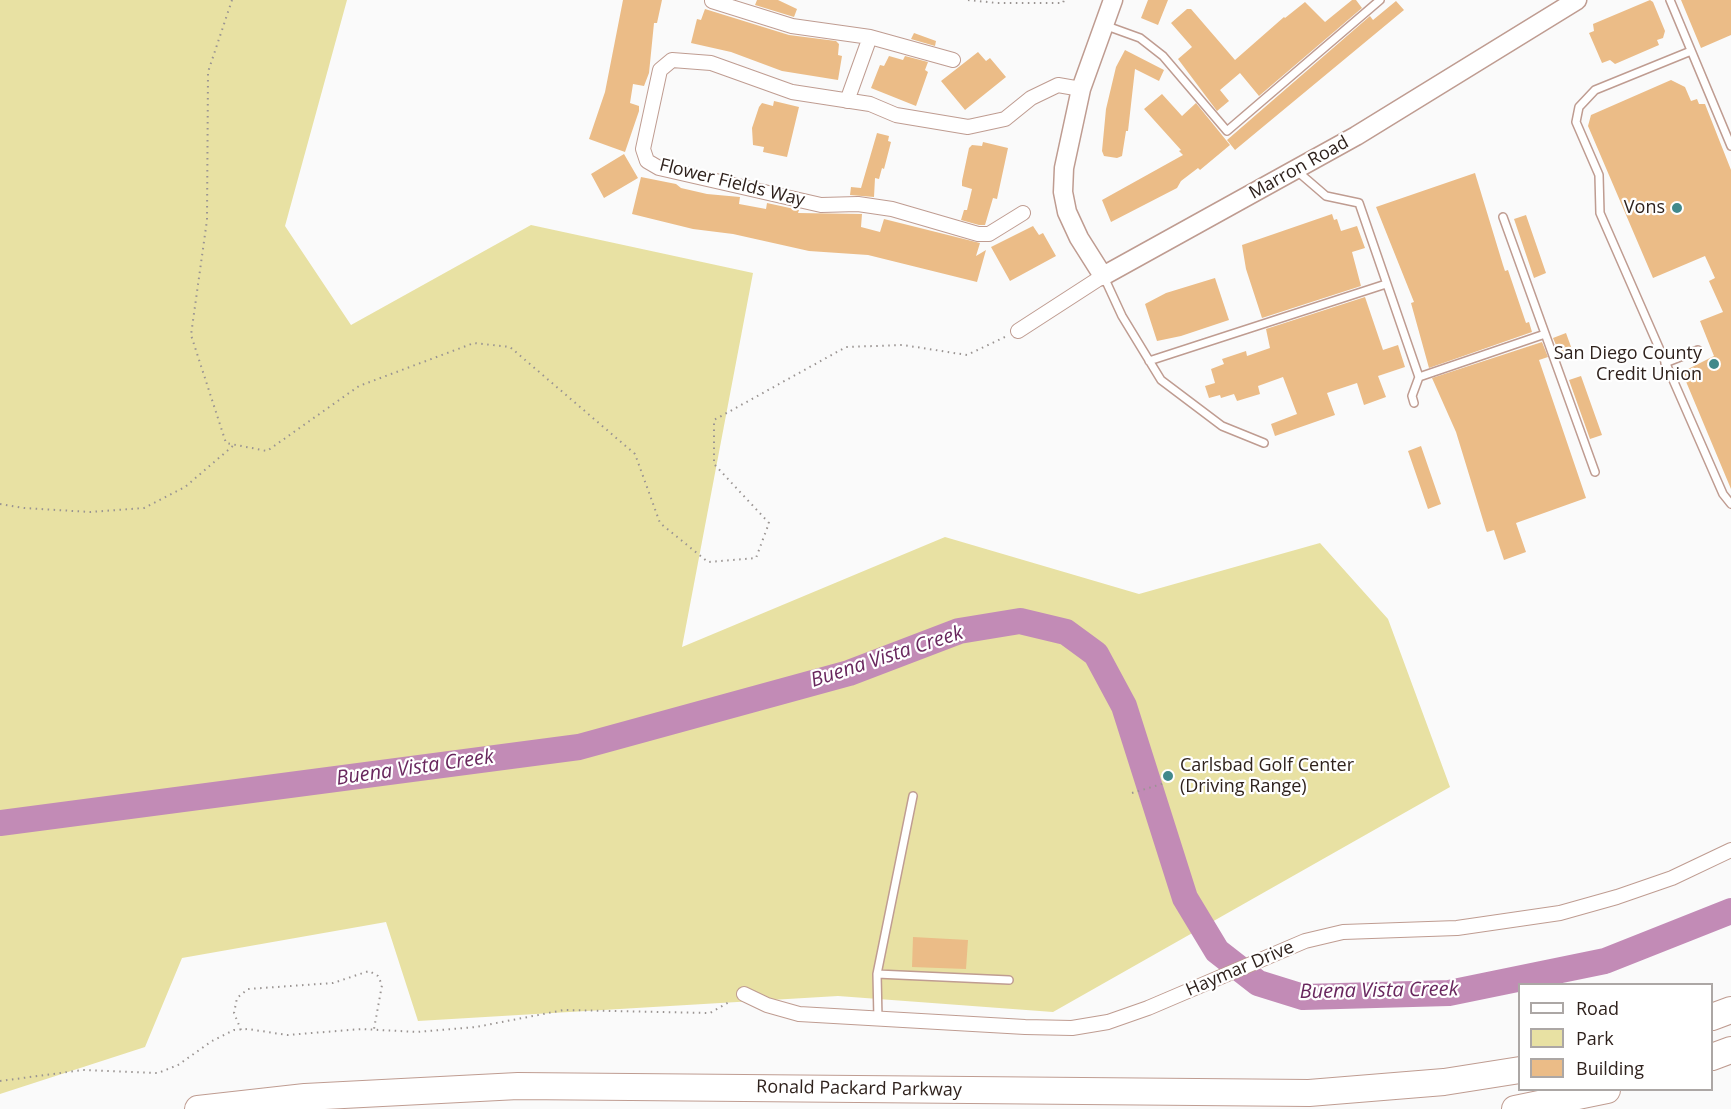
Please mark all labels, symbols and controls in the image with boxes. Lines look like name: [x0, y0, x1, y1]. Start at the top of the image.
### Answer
street label: Marron Road: [1245, 132, 1353, 204]
street label: Flower Fields Way: [657, 154, 807, 212]
place label: Vons: [1624, 197, 1665, 219]
marker: Vons: [1670, 201, 1684, 215]
place label: San Diego County Credit Union: [1554, 343, 1702, 386]
marker: San Diego County Credit Union: [1707, 357, 1721, 371]
water label: Buena Vista Creek: [808, 621, 966, 693]
water label: Buena Vista Creek: [335, 745, 495, 791]
place label: Carlsbad Golf Center (Driving Range): [1180, 755, 1354, 798]
marker: Carlsbad Golf Center (Driving Range): [1161, 769, 1175, 783]
street label: Haymar Drive: [1183, 937, 1297, 1001]
water label: Buena Vista Creek: [1299, 978, 1459, 1004]
legend: [1518, 983, 1713, 1091]
text: Road: [1576, 996, 1619, 1020]
text: Park: [1576, 1026, 1614, 1050]
text: Building: [1576, 1056, 1644, 1080]
street label: Ronald Packard Parkway: [756, 1076, 962, 1102]

